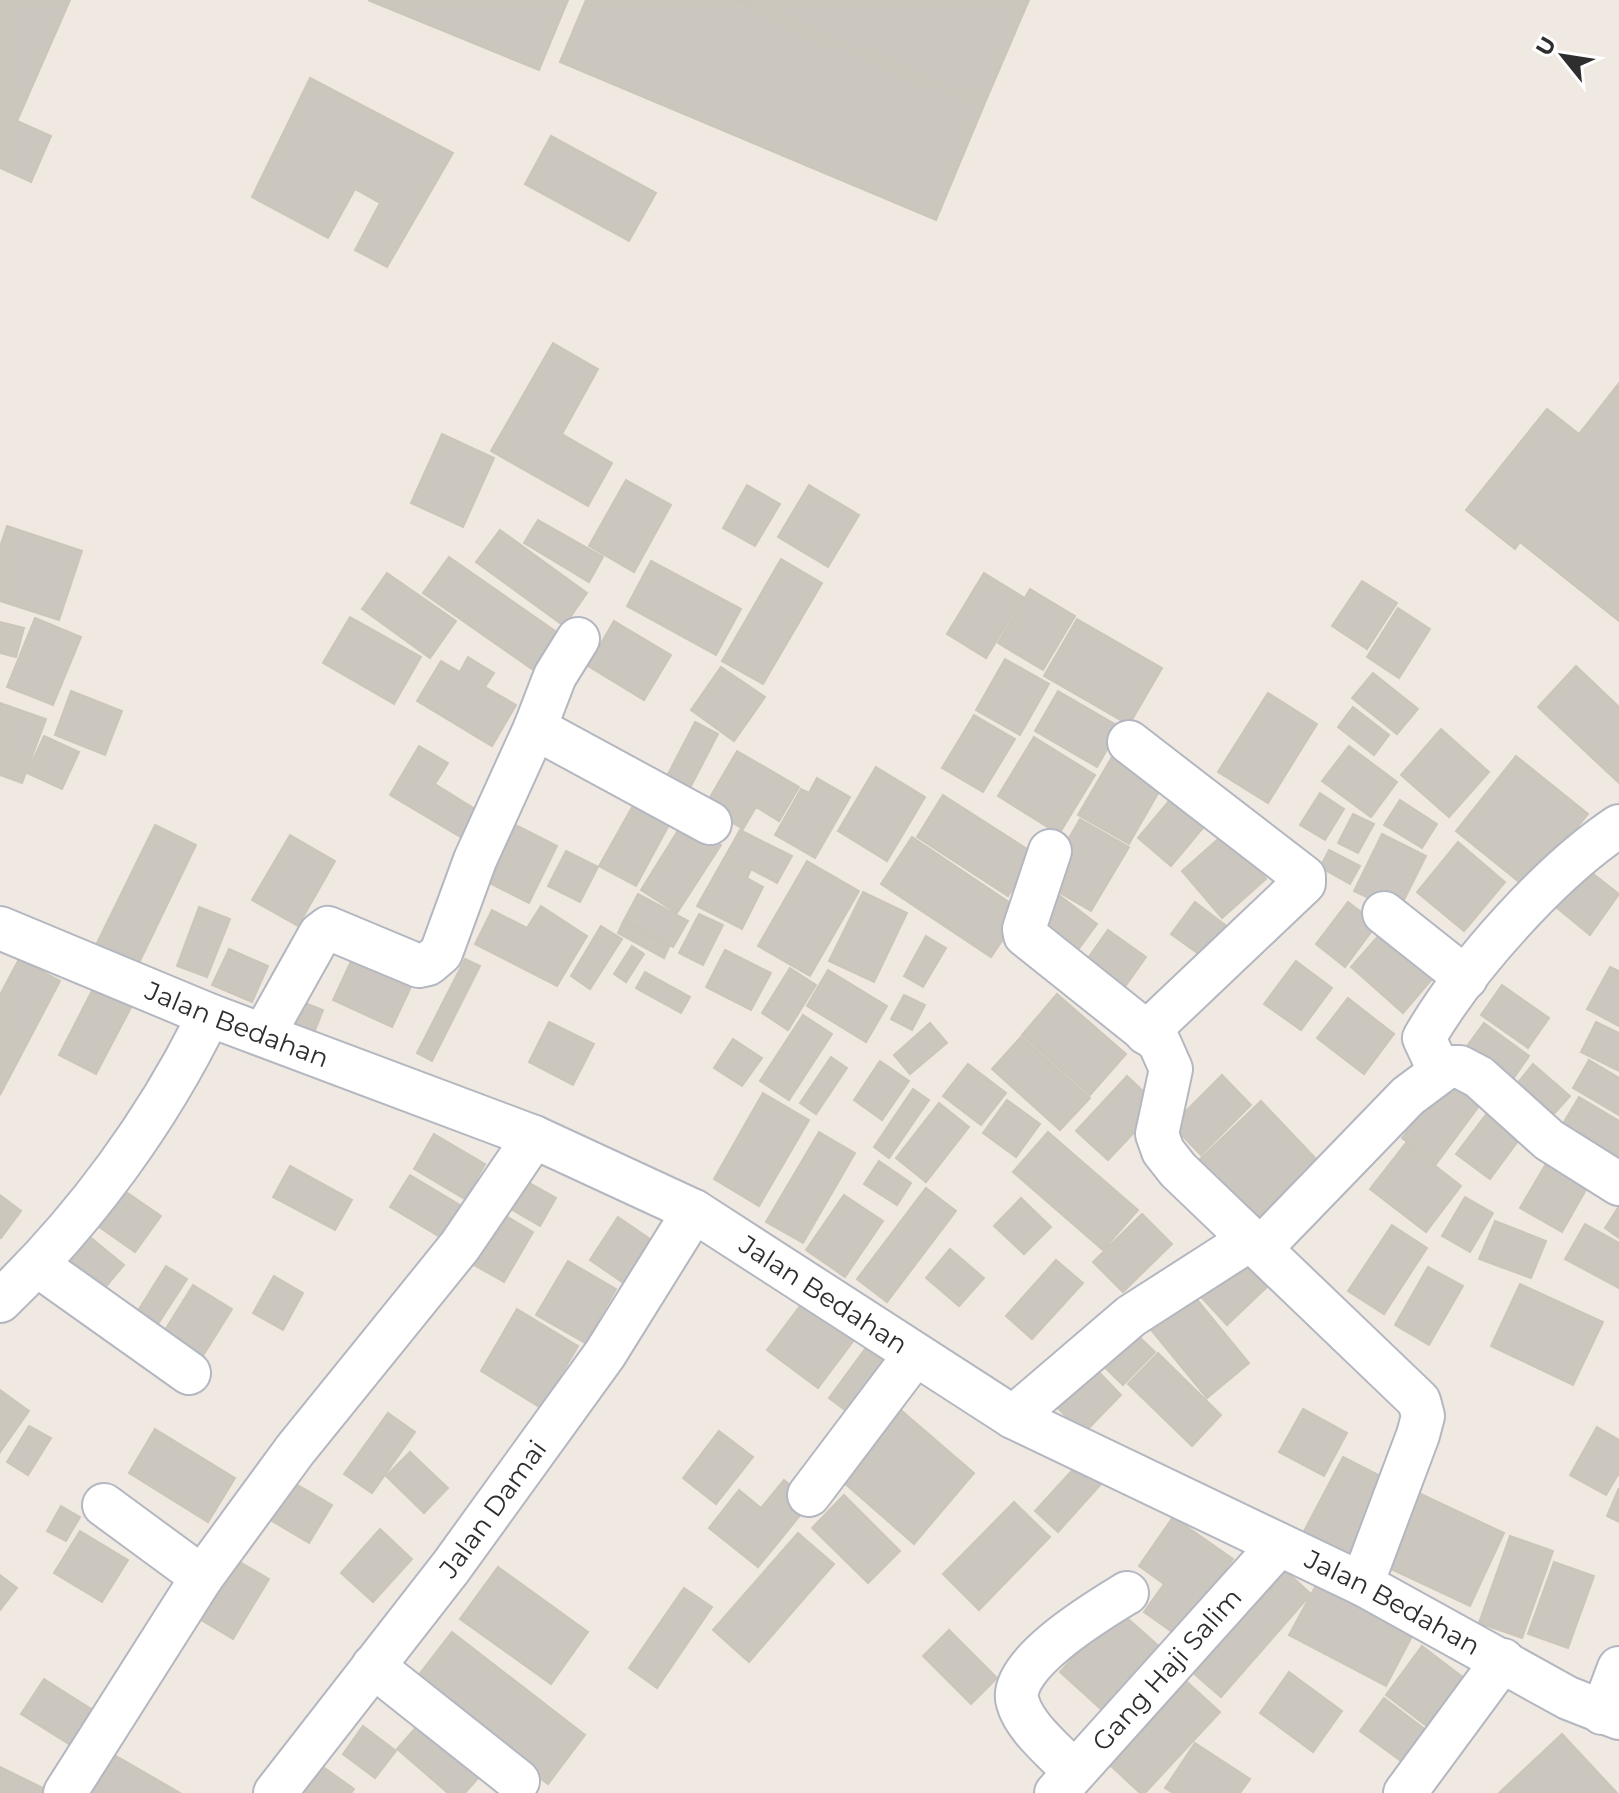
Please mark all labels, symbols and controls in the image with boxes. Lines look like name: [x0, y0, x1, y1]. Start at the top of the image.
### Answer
north arrow: [1523, 16, 1603, 96]
text: U: [1530, 32, 1562, 61]
street label: Jalan Bedahan: [140, 974, 333, 1074]
street label: Jalan Bedahan: [733, 1228, 914, 1361]
street label: Jalan Damai: [432, 1434, 553, 1585]
street label: Jalan Bedahan: [1299, 1543, 1486, 1662]
street label: Gang Haji Salim: [1086, 1581, 1248, 1758]

